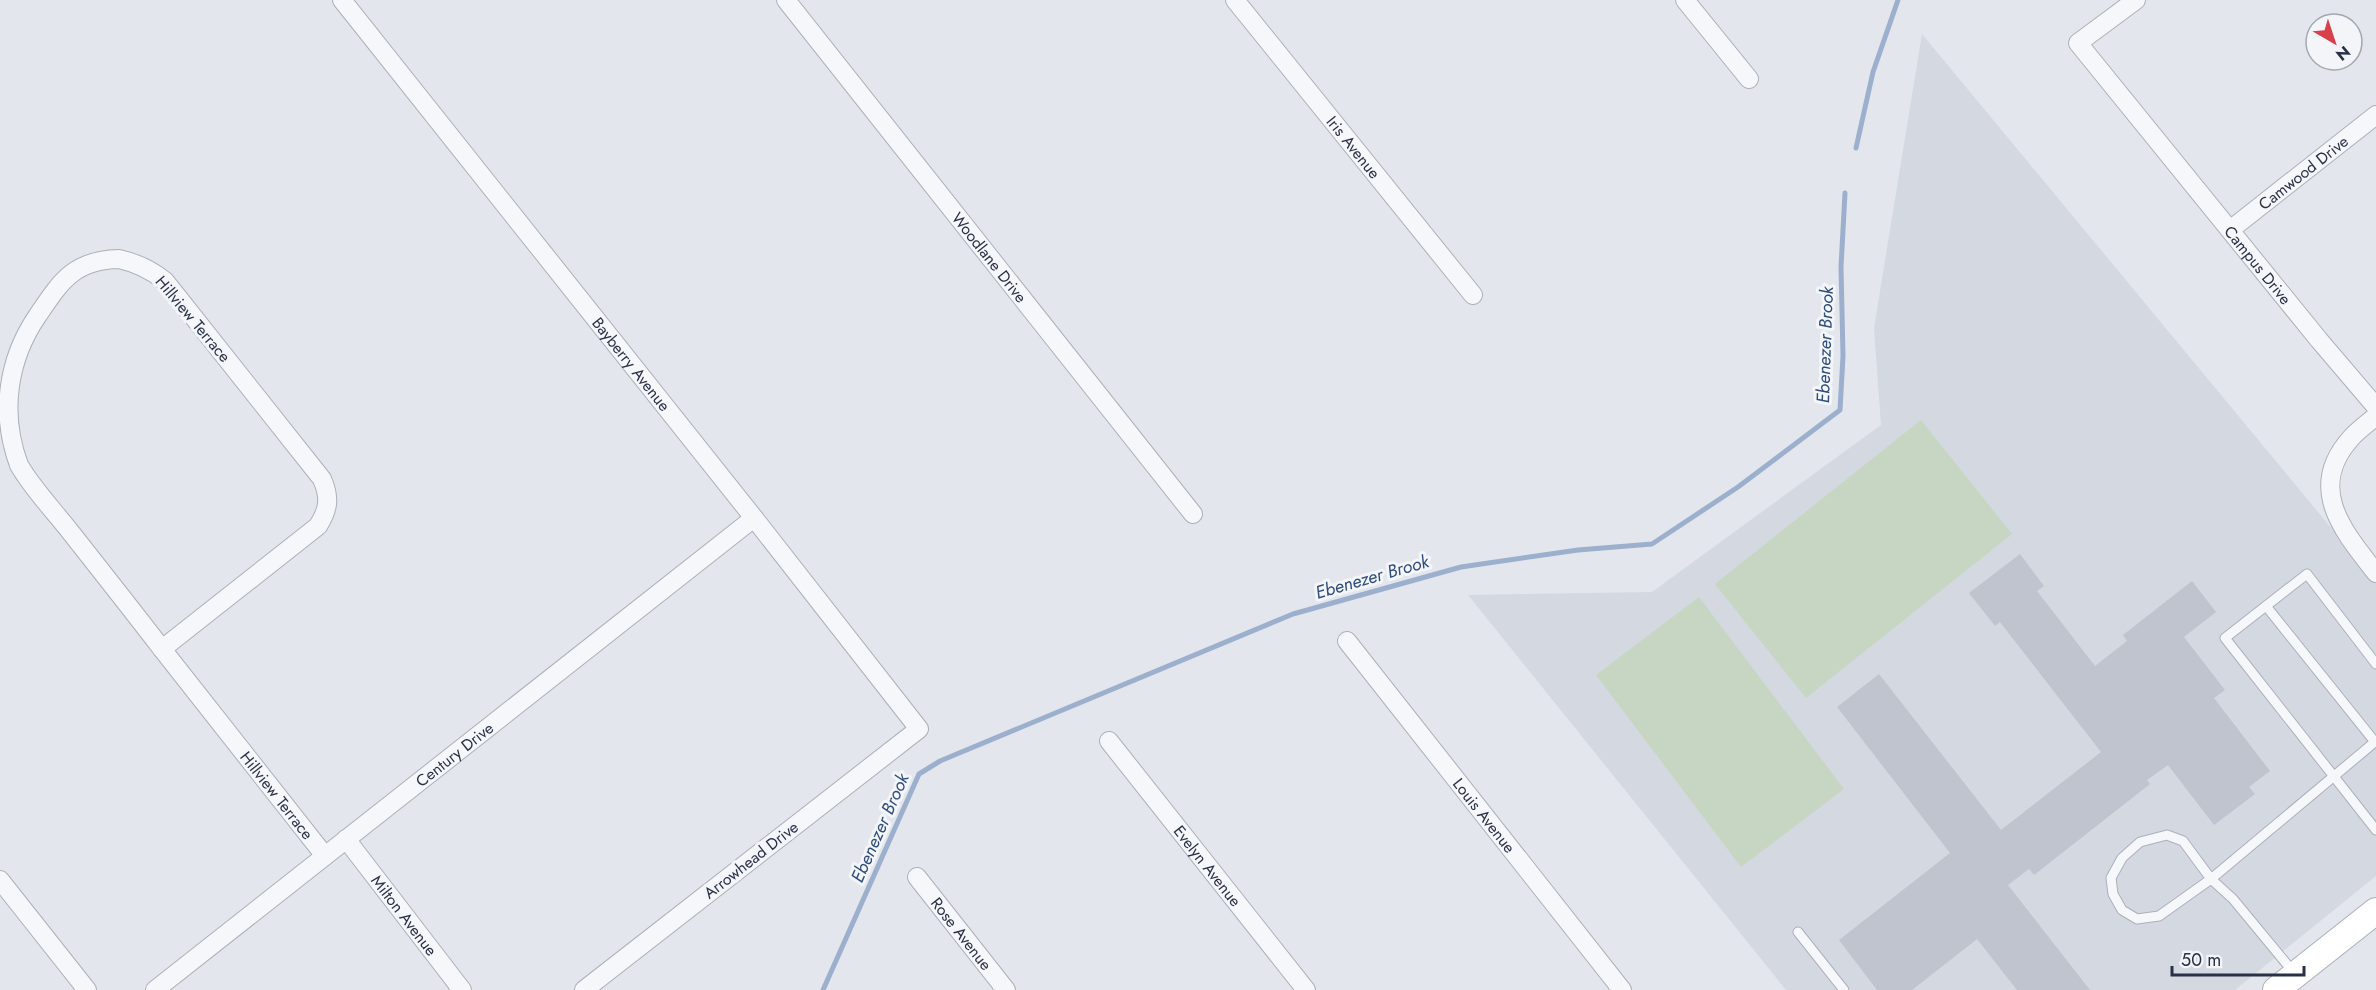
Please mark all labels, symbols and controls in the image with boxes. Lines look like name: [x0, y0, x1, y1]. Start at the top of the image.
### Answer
north arrow: [2304, 12, 2364, 72]
text: N: [2331, 40, 2355, 66]
street label: Iris Avenue: [1321, 111, 1386, 183]
street label: Camwood Drive: [2253, 130, 2353, 215]
street label: Woodlane Drive: [947, 207, 1033, 307]
street label: Campus Drive: [2219, 221, 2297, 309]
street label: Hillview Terrace: [150, 271, 236, 367]
water label: Ebenezer Brook: [1810, 285, 1840, 404]
street label: Bayberry Avenue: [587, 312, 676, 416]
water label: Ebenezer Brook: [1312, 548, 1433, 606]
street label: Century Drive: [410, 716, 498, 792]
street label: Hillview Terrace: [235, 746, 319, 844]
water label: Ebenezer Brook: [844, 768, 916, 887]
street label: Louis Avenue: [1448, 773, 1521, 858]
street label: Arrowhead Drive: [699, 816, 803, 904]
street label: Evelyn Avenue: [1168, 820, 1247, 911]
street label: Milton Avenue: [366, 870, 443, 960]
street label: Rose Avenue: [926, 892, 998, 975]
scale bar: [2172, 939, 2304, 977]
text: 50 m: [2181, 947, 2221, 973]

